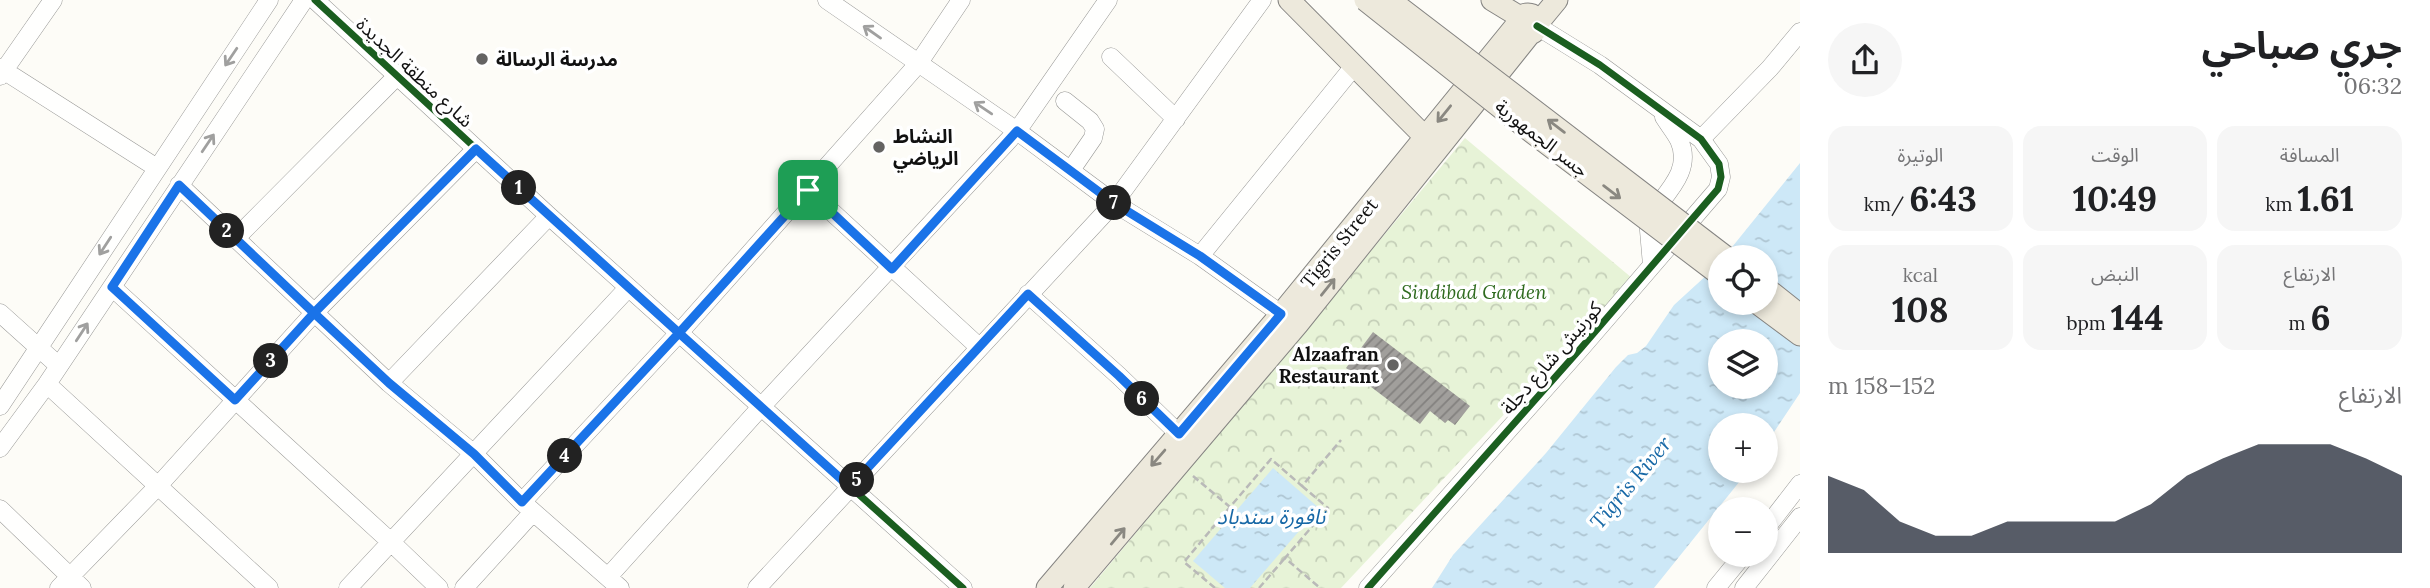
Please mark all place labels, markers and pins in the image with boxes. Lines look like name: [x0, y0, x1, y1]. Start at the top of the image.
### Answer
place label: مدرسة الرسالة: [496, 47, 618, 71]
marker: مدرسة الرسالة: [474, 51, 490, 67]
place label: النشاط الرياضي: [893, 124, 958, 173]
marker: النشاط الرياضي: [871, 139, 887, 155]
pin: [778, 160, 838, 220]
pin: 1: [502, 170, 536, 206]
pin: 7: [1096, 186, 1132, 220]
pin: 2: [210, 214, 244, 248]
place label: Alzaafran Restaurant: [1278, 342, 1380, 388]
pin: 3: [254, 344, 288, 378]
marker: Alzaafran Restaurant: [1385, 357, 1401, 373]
pin: 6: [1124, 382, 1160, 416]
pin: 4: [548, 438, 582, 474]
pin: 5: [840, 462, 874, 498]

